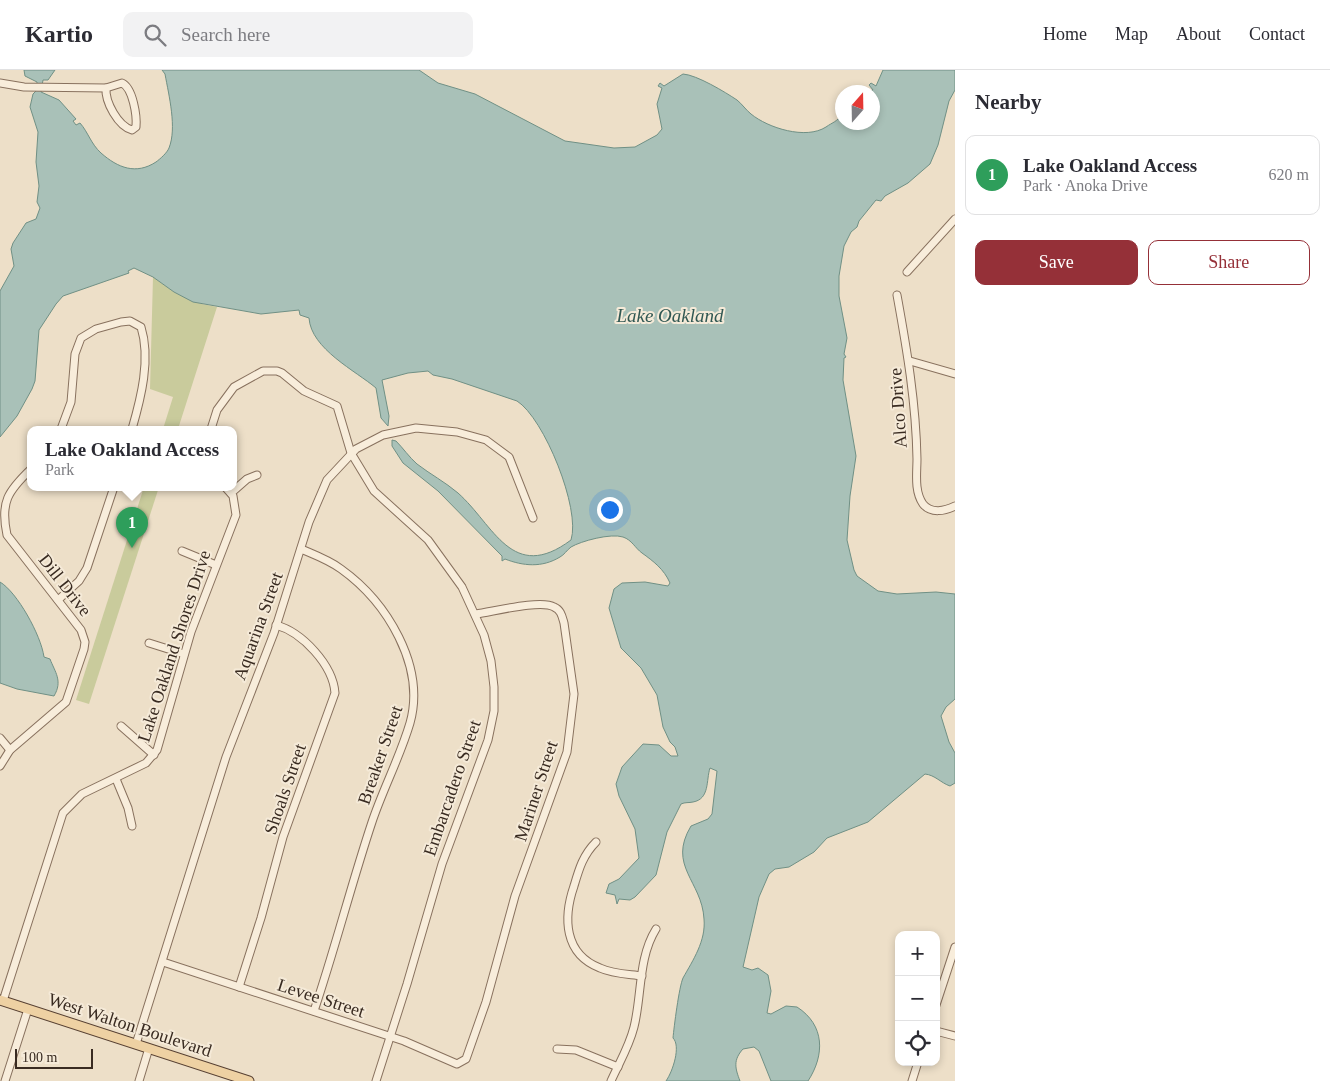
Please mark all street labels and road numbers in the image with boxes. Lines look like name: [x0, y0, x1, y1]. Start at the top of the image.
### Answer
street label: Alco Drive: [885, 367, 911, 449]
street label: Lake Oakland Shores Drive: [134, 548, 214, 744]
street label: Dill Drive: [34, 550, 96, 620]
street label: Aquarina Street: [229, 569, 287, 683]
street label: Breaker Street: [354, 703, 406, 807]
street label: Embarcadero Street: [419, 717, 485, 859]
street label: Mariner Street: [510, 738, 562, 844]
street label: Shoals Street: [260, 741, 310, 837]
street label: Levee Street: [275, 975, 367, 1021]
street label: West Walton Boulevard: [46, 989, 214, 1061]

